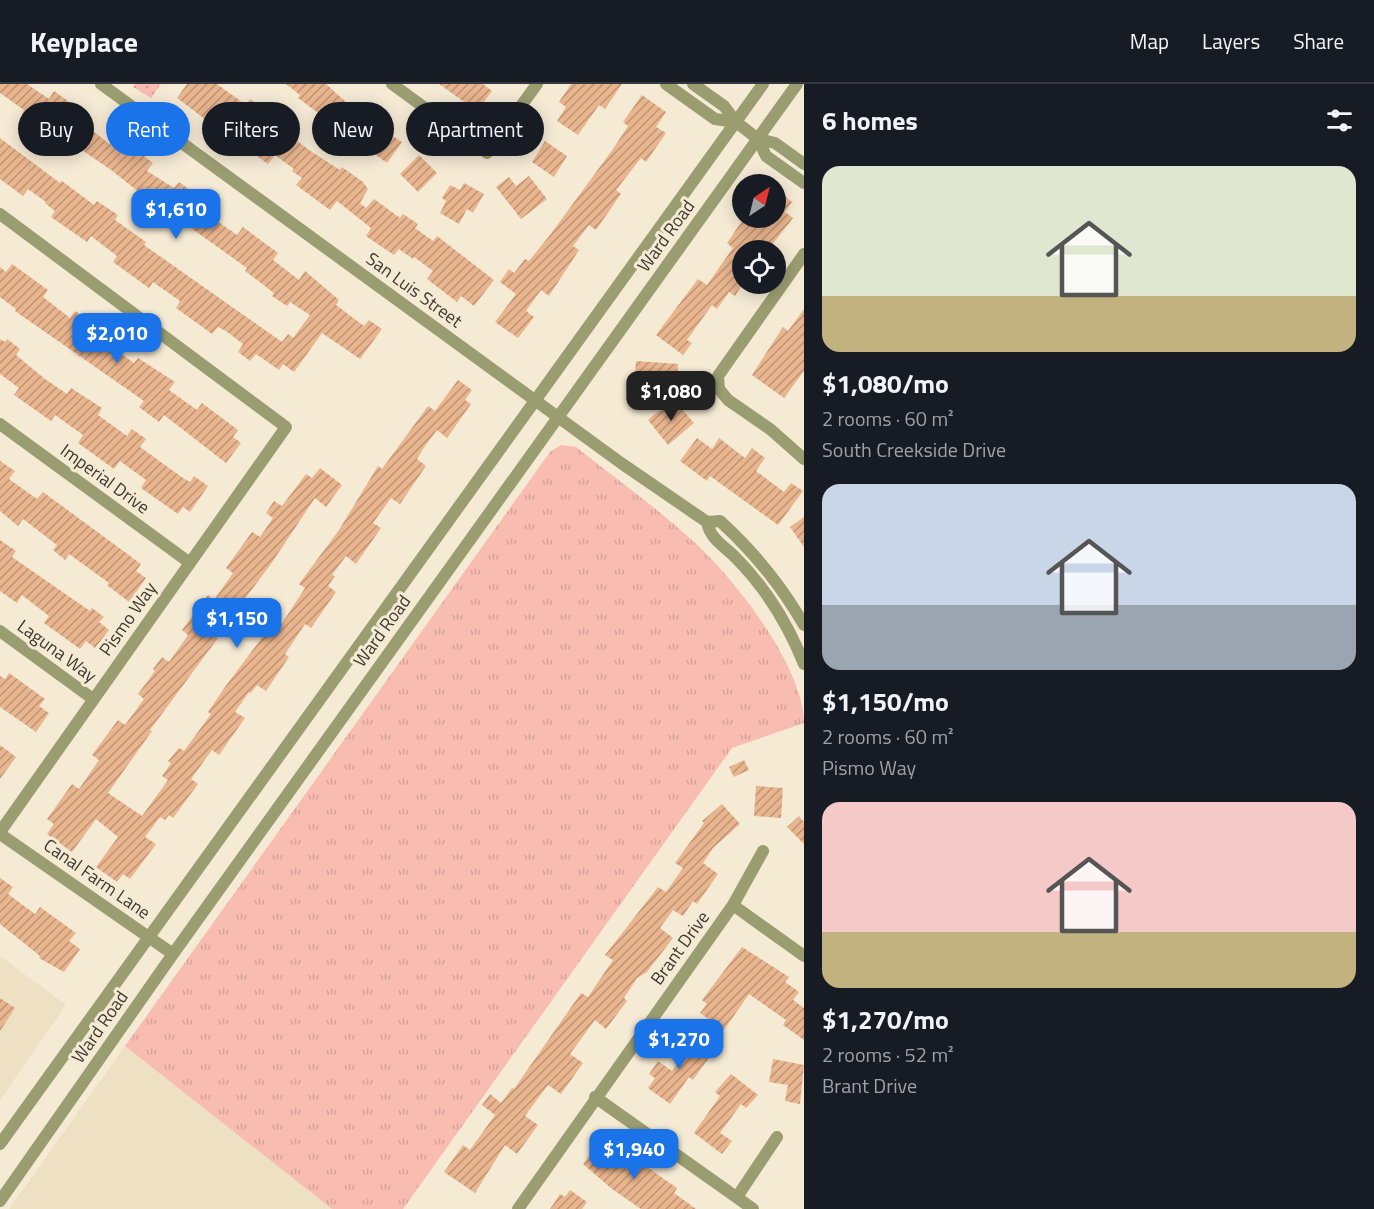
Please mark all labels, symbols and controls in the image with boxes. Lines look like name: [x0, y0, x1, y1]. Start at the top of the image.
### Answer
text: Keyplace: [30, 20, 138, 63]
text: Map: [1130, 25, 1169, 57]
text: Layers: [1202, 25, 1260, 57]
text: Share: [1293, 25, 1344, 57]
text: 6 homes: [822, 101, 918, 140]
chip: Buy: [18, 102, 94, 156]
chip: Rent: [106, 102, 190, 156]
chip: Filters: [202, 102, 300, 156]
chip: New: [312, 102, 394, 156]
chip: Apartment: [406, 102, 544, 156]
icon: filters: [1323, 104, 1356, 137]
north arrow: [732, 174, 786, 228]
map controls: [732, 174, 786, 294]
pin: $1,610: [127, 189, 225, 240]
text: $1,610: [145, 193, 207, 224]
street label: Ward Road: [630, 194, 701, 277]
icon: home: [1035, 205, 1143, 313]
button: locate: [732, 240, 786, 294]
street label: San Luis Street: [361, 245, 469, 334]
pin: $2,010: [68, 313, 166, 364]
text: $2,010: [86, 317, 148, 348]
text: $1,080/mo: [822, 364, 949, 403]
pin: $1,080: [622, 371, 720, 422]
text: $1,080: [640, 375, 702, 406]
text: 2 rooms · 60 m²: [822, 403, 954, 434]
text: South Creekside Drive: [822, 434, 1006, 465]
street label: Imperial Drive: [55, 437, 156, 520]
icon: home: [1035, 523, 1143, 631]
street label: Pismo Way: [92, 576, 163, 661]
street label: Ward Road: [346, 589, 417, 672]
pin: $1,150: [188, 598, 286, 649]
text: $1,150: [206, 602, 268, 633]
street label: Laguna Way: [12, 613, 103, 689]
text: $1,150/mo: [822, 682, 949, 721]
text: 2 rooms · 60 m²: [822, 721, 954, 752]
text: Pismo Way: [822, 752, 916, 783]
street label: Canal Farm Lane: [38, 832, 156, 926]
icon: home: [1035, 841, 1143, 949]
street label: Brant Drive: [644, 905, 716, 990]
street label: Ward Road: [65, 985, 134, 1069]
text: $1,270/mo: [822, 1000, 949, 1039]
pin: $1,270: [630, 1019, 728, 1070]
text: $1,270: [648, 1023, 710, 1054]
text: 2 rooms · 52 m²: [822, 1039, 954, 1070]
text: Brant Drive: [822, 1070, 917, 1101]
pin: $1,940: [585, 1129, 683, 1180]
text: $1,940: [603, 1133, 665, 1164]

